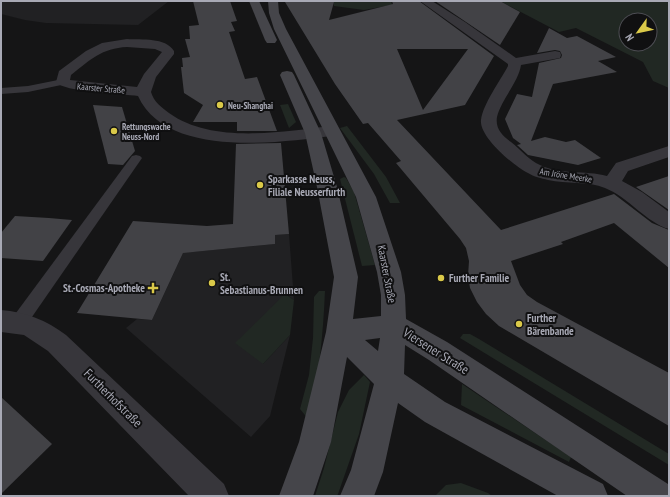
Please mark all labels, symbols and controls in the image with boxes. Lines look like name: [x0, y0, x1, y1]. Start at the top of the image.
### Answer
north arrow: [618, 12, 658, 52]
text: N: [622, 31, 637, 44]
street label: Kaarster Straße: [77, 80, 126, 96]
marker: Neu-Shanghai: [215, 100, 225, 110]
place label: Neu-Shanghai: [228, 100, 273, 111]
place label: Rettungswache Neuss-Nord: [122, 121, 171, 142]
marker: Rettungswache Neuss-Nord: [109, 126, 119, 136]
street label: Am Jröne Meerke: [539, 165, 593, 185]
place label: Sparkasse Neuss, Filiale Neusserfurth: [268, 172, 345, 199]
marker: Sparkasse Neuss, Filiale Neusserfurth: [255, 180, 265, 190]
street label: Kaarster Straße: [375, 244, 400, 305]
place label: St. Sebastianus-Brunnen: [220, 270, 303, 297]
place label: Further Familie: [449, 271, 509, 285]
marker: Further Familie: [436, 273, 446, 283]
marker: St. Sebastianus-Brunnen: [207, 278, 217, 288]
place label: St.-Cosmas-Apotheke: [63, 281, 145, 295]
marker: St.-Cosmas-Apotheke: [148, 283, 158, 293]
place label: Further Bärenbande: [527, 311, 574, 338]
marker: Further Bärenbande: [514, 319, 524, 329]
street label: Viersener Straße: [399, 324, 472, 378]
street label: Furtherhofstraße: [80, 365, 146, 431]

